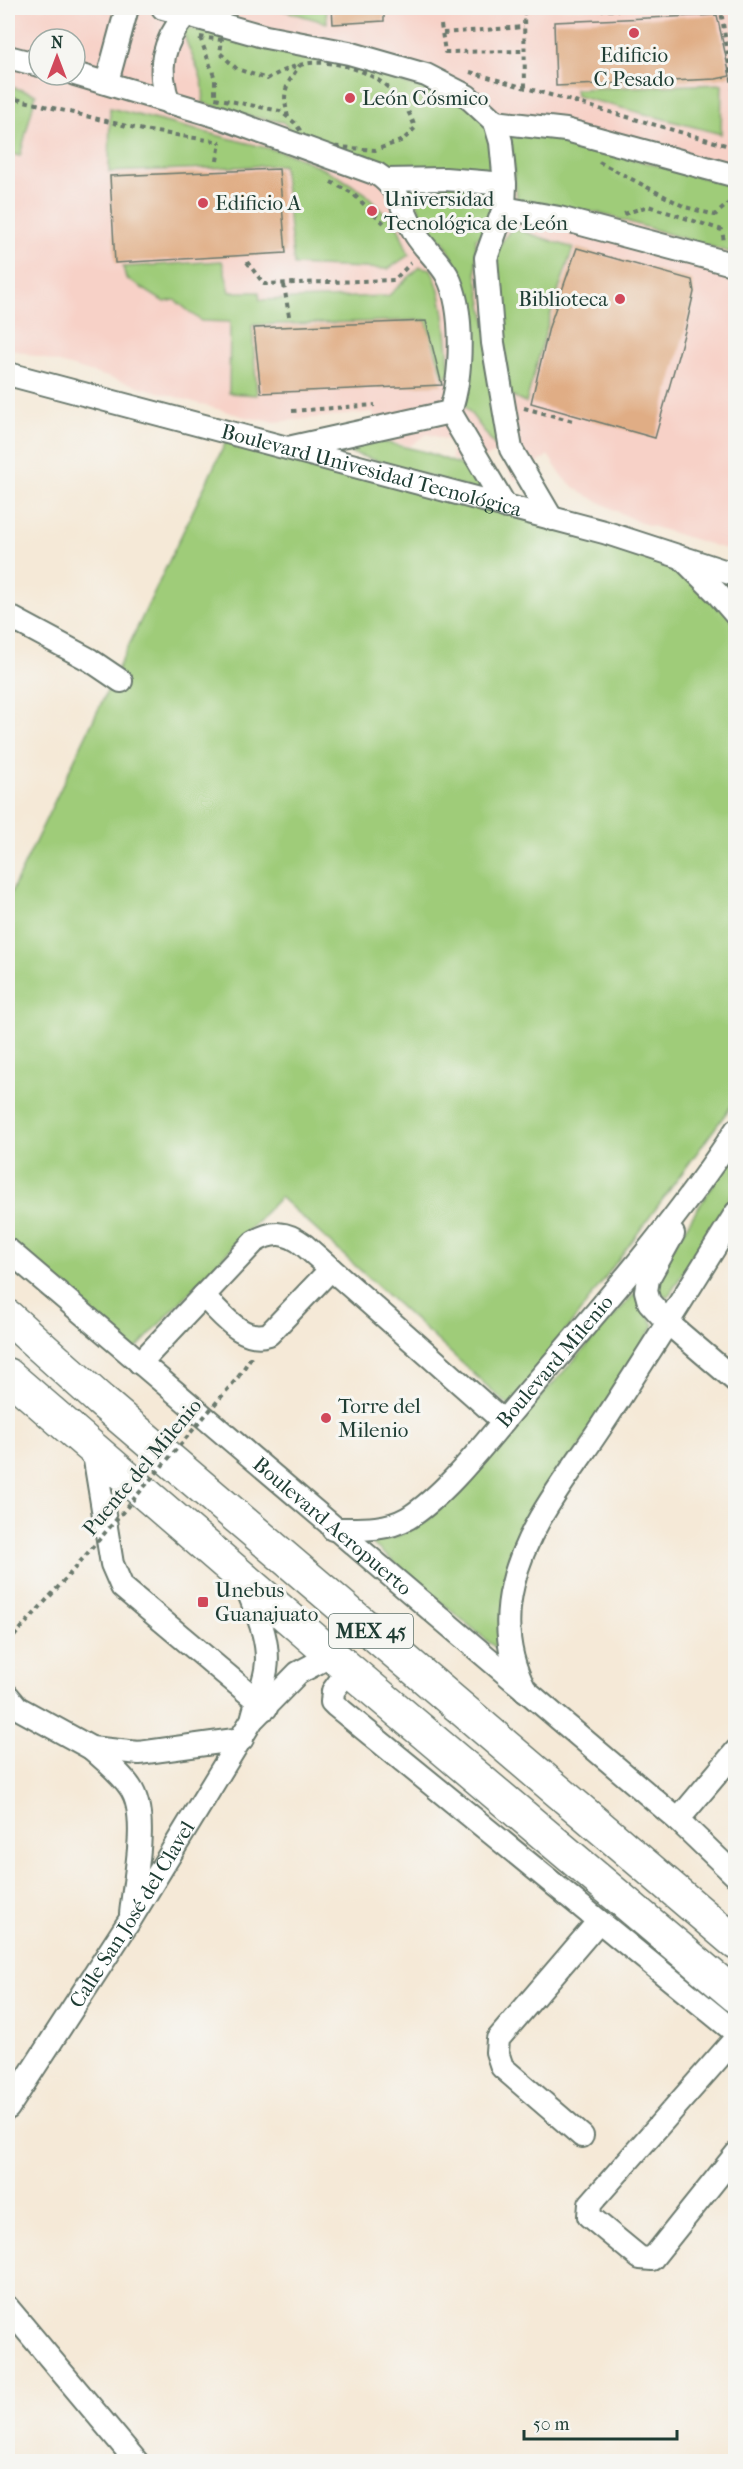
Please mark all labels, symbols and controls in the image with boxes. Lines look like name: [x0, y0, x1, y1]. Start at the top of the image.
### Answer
marker: Edificio C Pesado: [627, 26, 641, 40]
north arrow: [27, 27, 87, 87]
text: N: [51, 33, 64, 52]
place label: Edificio C Pesado: [594, 43, 674, 91]
place label: León Cósmico: [362, 86, 488, 110]
marker: León Cósmico: [343, 91, 357, 105]
place label: Universidad Tecnológica de León: [384, 187, 568, 235]
place label: Edificio A: [215, 191, 302, 215]
marker: Edificio A: [196, 196, 210, 210]
marker: Universidad Tecnológica de León: [365, 204, 379, 218]
place label: Biblioteca: [518, 287, 608, 311]
marker: Biblioteca: [613, 292, 627, 306]
street label: Boulevard Univesidad Tecnológica: [219, 419, 524, 522]
street label: Boulevard Milenio: [491, 1290, 618, 1432]
street label: Puente del Milenio: [78, 1394, 206, 1540]
place label: Torre del Milenio: [338, 1394, 421, 1442]
marker: Torre del Milenio: [319, 1411, 333, 1425]
street label: Boulevard Aeropuerto: [248, 1452, 417, 1600]
place label: Unebus Guanajuato: [215, 1578, 318, 1626]
marker: Unebus Guanajuato: [196, 1595, 210, 1609]
road number: MEX 45: [329, 1614, 413, 1648]
street label: Calle San José del Clavel: [64, 1816, 200, 2012]
scale bar: [524, 2403, 677, 2441]
text: 50 m: [533, 2414, 570, 2435]

